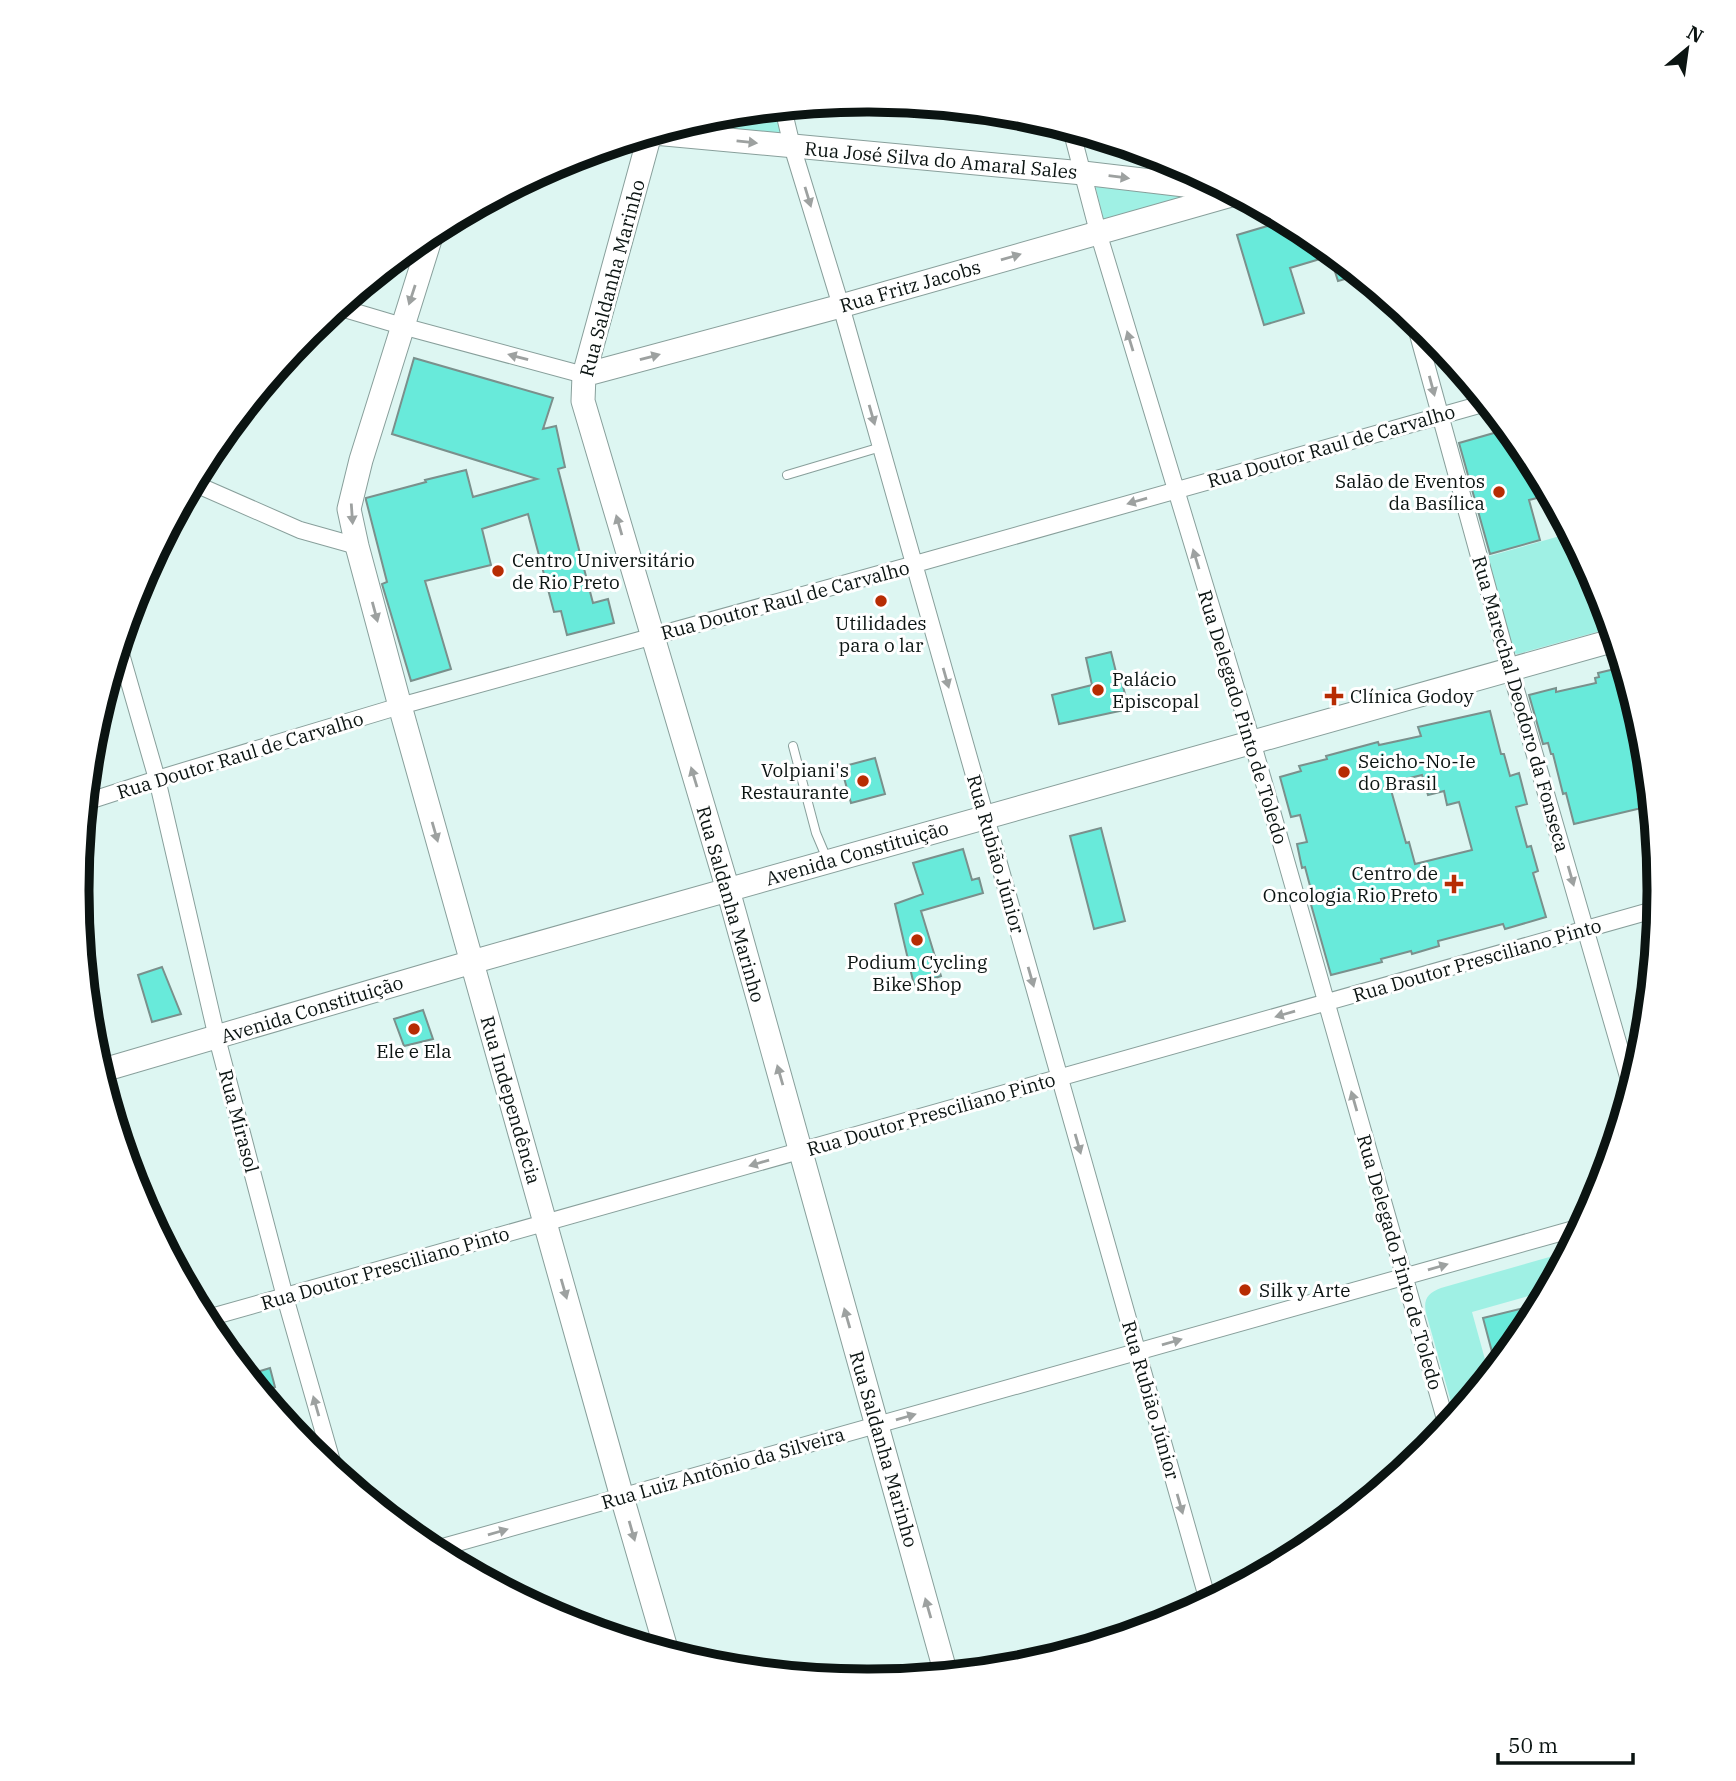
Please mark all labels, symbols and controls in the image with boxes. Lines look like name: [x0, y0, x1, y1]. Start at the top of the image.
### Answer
north arrow: [1652, 14, 1722, 84]
text: N: [1683, 20, 1708, 48]
street label: Rua José Silva do Amaral Sales: [804, 136, 1078, 184]
one-way arrow: [736, 137, 758, 148]
one-way arrow: [1109, 172, 1131, 183]
street label: Rua Saldanha Marinho: [574, 177, 650, 379]
one-way arrow: [803, 187, 813, 208]
one-way arrow: [1000, 251, 1021, 261]
street label: Rua Fritz Jacobs: [837, 254, 983, 318]
one-way arrow: [406, 285, 417, 306]
one-way arrow: [1125, 330, 1135, 351]
one-way arrow: [507, 352, 528, 362]
one-way arrow: [640, 352, 661, 362]
one-way arrow: [1427, 375, 1438, 397]
street label: Rua Doutor Raul de Carvalho: [1204, 399, 1458, 493]
one-way arrow: [867, 405, 878, 427]
place label: Salão de Eventos da Basílica: [1335, 469, 1485, 515]
marker: Salão de Eventos da Basílica: [1491, 484, 1507, 500]
one-way arrow: [1127, 496, 1148, 506]
one-way arrow: [347, 503, 358, 525]
one-way arrow: [614, 514, 624, 535]
place label: Centro Universitário de Rio Preto: [512, 548, 695, 594]
one-way arrow: [1190, 548, 1200, 569]
street label: Rua Marechal Deodoro da Fonseca: [1467, 553, 1575, 855]
street label: Rua Doutor Raul de Carvalho: [658, 555, 912, 645]
marker: Centro Universitário de Rio Preto: [490, 563, 506, 579]
street label: Rua Delegado Pinto de Toledo: [1193, 587, 1293, 847]
marker: Utilidades para o lar: [873, 593, 889, 609]
one-way arrow: [370, 602, 381, 624]
place label: Utilidades para o lar: [835, 611, 927, 657]
one-way arrow: [942, 667, 952, 688]
place label: Palácio Episcopal: [1112, 667, 1200, 713]
marker: Palácio Episcopal: [1090, 682, 1106, 698]
place label: Clínica Godoy: [1350, 684, 1474, 708]
marker: Clínica Godoy: [1324, 686, 1344, 706]
street label: Rua Doutor Raul de Carvalho: [114, 706, 366, 804]
place label: Seicho-No-Ie do Brasil: [1358, 749, 1476, 795]
place label: Volpiani's Restaurante: [741, 758, 849, 804]
marker: Seicho-No-Ie do Brasil: [1336, 764, 1352, 780]
one-way arrow: [689, 767, 699, 788]
street label: Rua Rubião Júnior: [962, 772, 1030, 937]
marker: Volpiani's Restaurante: [855, 773, 871, 789]
street label: Rua Saldanha Marinho: [691, 803, 771, 1005]
street label: Avenida Constituição: [763, 815, 951, 891]
one-way arrow: [431, 821, 441, 842]
place label: Centro de Oncologia Rio Preto: [1263, 861, 1438, 907]
one-way arrow: [1566, 866, 1576, 887]
marker: Centro de Oncologia Rio Preto: [1444, 874, 1464, 894]
street label: Rua Doutor Presciliano Pinto: [1350, 913, 1604, 1007]
marker: Podium Cycling Bike Shop: [909, 932, 925, 948]
place label: Podium Cycling Bike Shop: [847, 950, 988, 996]
one-way arrow: [1026, 966, 1037, 988]
street label: Avenida Constituição: [218, 970, 406, 1048]
one-way arrow: [1274, 1010, 1295, 1020]
street label: Rua Independência: [476, 1013, 546, 1187]
marker: Ele e Ela: [406, 1021, 422, 1037]
place label: Ele e Ela: [376, 1039, 452, 1063]
one-way arrow: [774, 1065, 784, 1086]
street label: Rua Mirasol: [214, 1067, 264, 1176]
street label: Rua Doutor Presciliano Pinto: [804, 1067, 1058, 1161]
one-way arrow: [1348, 1090, 1359, 1112]
street label: Rua Delegado Pinto de Toledo: [1352, 1132, 1448, 1392]
one-way arrow: [1074, 1133, 1084, 1154]
one-way arrow: [749, 1158, 770, 1168]
street label: Rua Doutor Presciliano Pinto: [258, 1221, 512, 1315]
one-way arrow: [1428, 1262, 1449, 1272]
one-way arrow: [559, 1278, 569, 1299]
place label: Silk y Arte: [1259, 1278, 1350, 1302]
marker: Silk y Arte: [1237, 1282, 1253, 1298]
one-way arrow: [842, 1307, 852, 1328]
street label: Rua Rubião Júnior: [1117, 1318, 1185, 1483]
one-way arrow: [1161, 1336, 1183, 1347]
street label: Rua Saldanha Marinho: [844, 1348, 924, 1550]
one-way arrow: [311, 1395, 321, 1416]
one-way arrow: [895, 1411, 917, 1422]
street label: Rua Luiz Antônio da Silveira: [599, 1422, 847, 1514]
one-way arrow: [1175, 1493, 1186, 1515]
one-way arrow: [627, 1521, 637, 1542]
one-way arrow: [488, 1526, 509, 1536]
one-way arrow: [922, 1597, 933, 1619]
scale bar: [1498, 1722, 1633, 1766]
text: 50 m: [1508, 1731, 1558, 1759]

